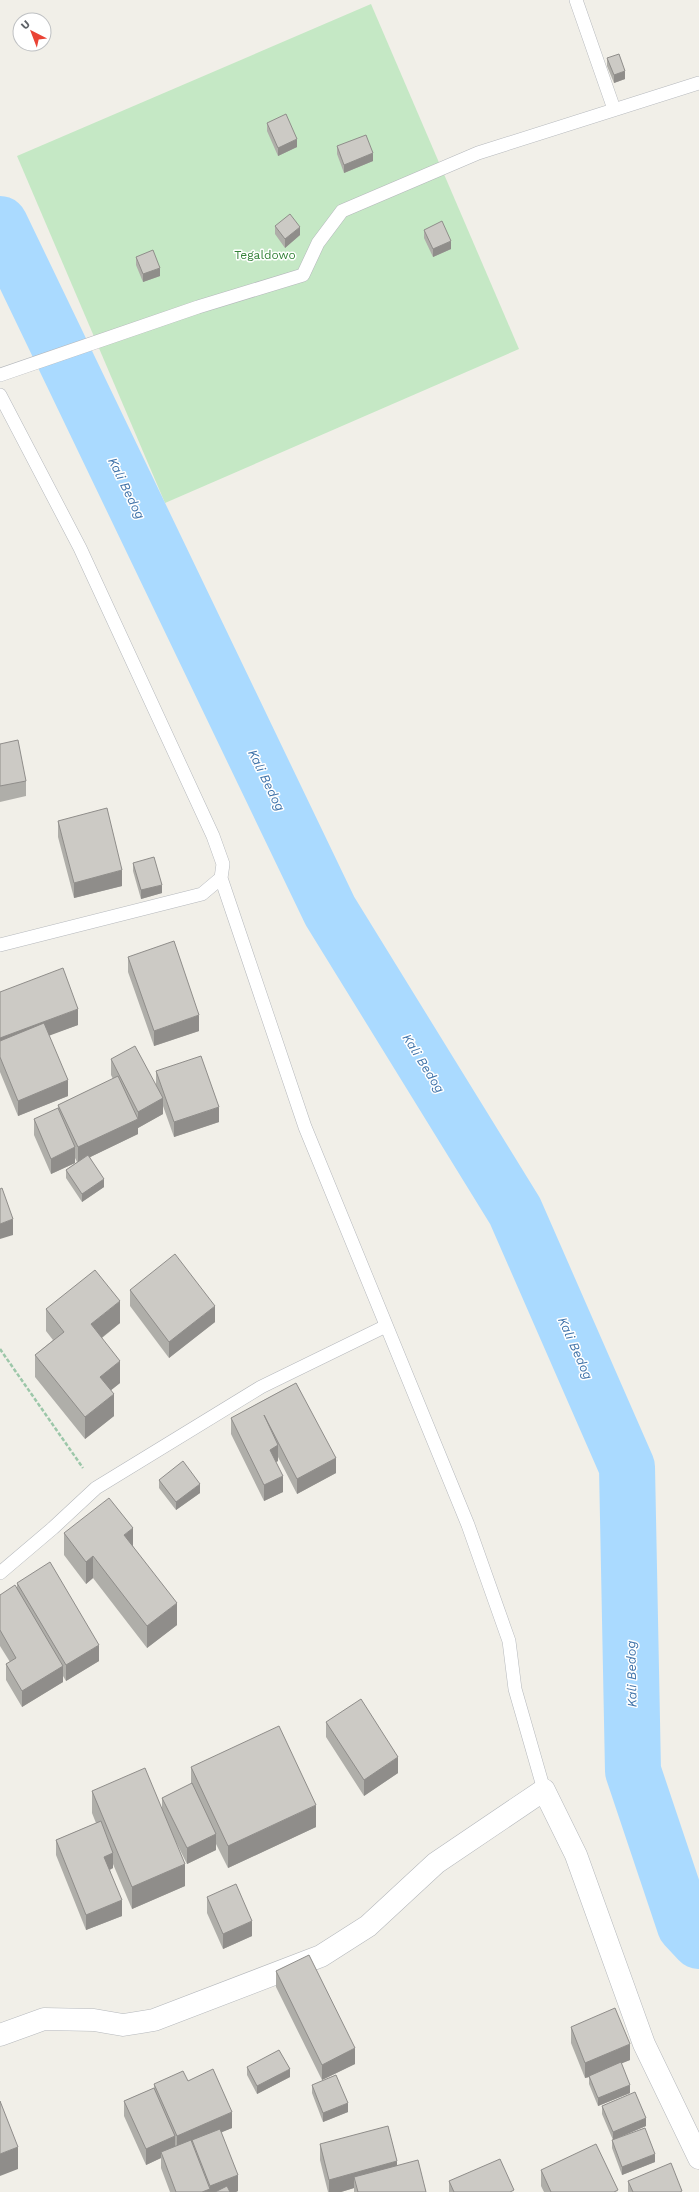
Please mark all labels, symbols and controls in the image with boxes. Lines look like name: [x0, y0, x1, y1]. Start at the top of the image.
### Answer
north arrow: [12, 12, 52, 52]
text: U: [18, 17, 33, 32]
park label: Tegaldowo: [234, 248, 296, 262]
water label: Kali Bedog: [105, 455, 148, 522]
water label: Kali Bedog: [245, 747, 288, 814]
water label: Kali Bedog: [399, 1031, 448, 1096]
water label: Kali Bedog: [555, 1315, 596, 1382]
water label: Kali Bedog: [623, 1640, 640, 1708]

